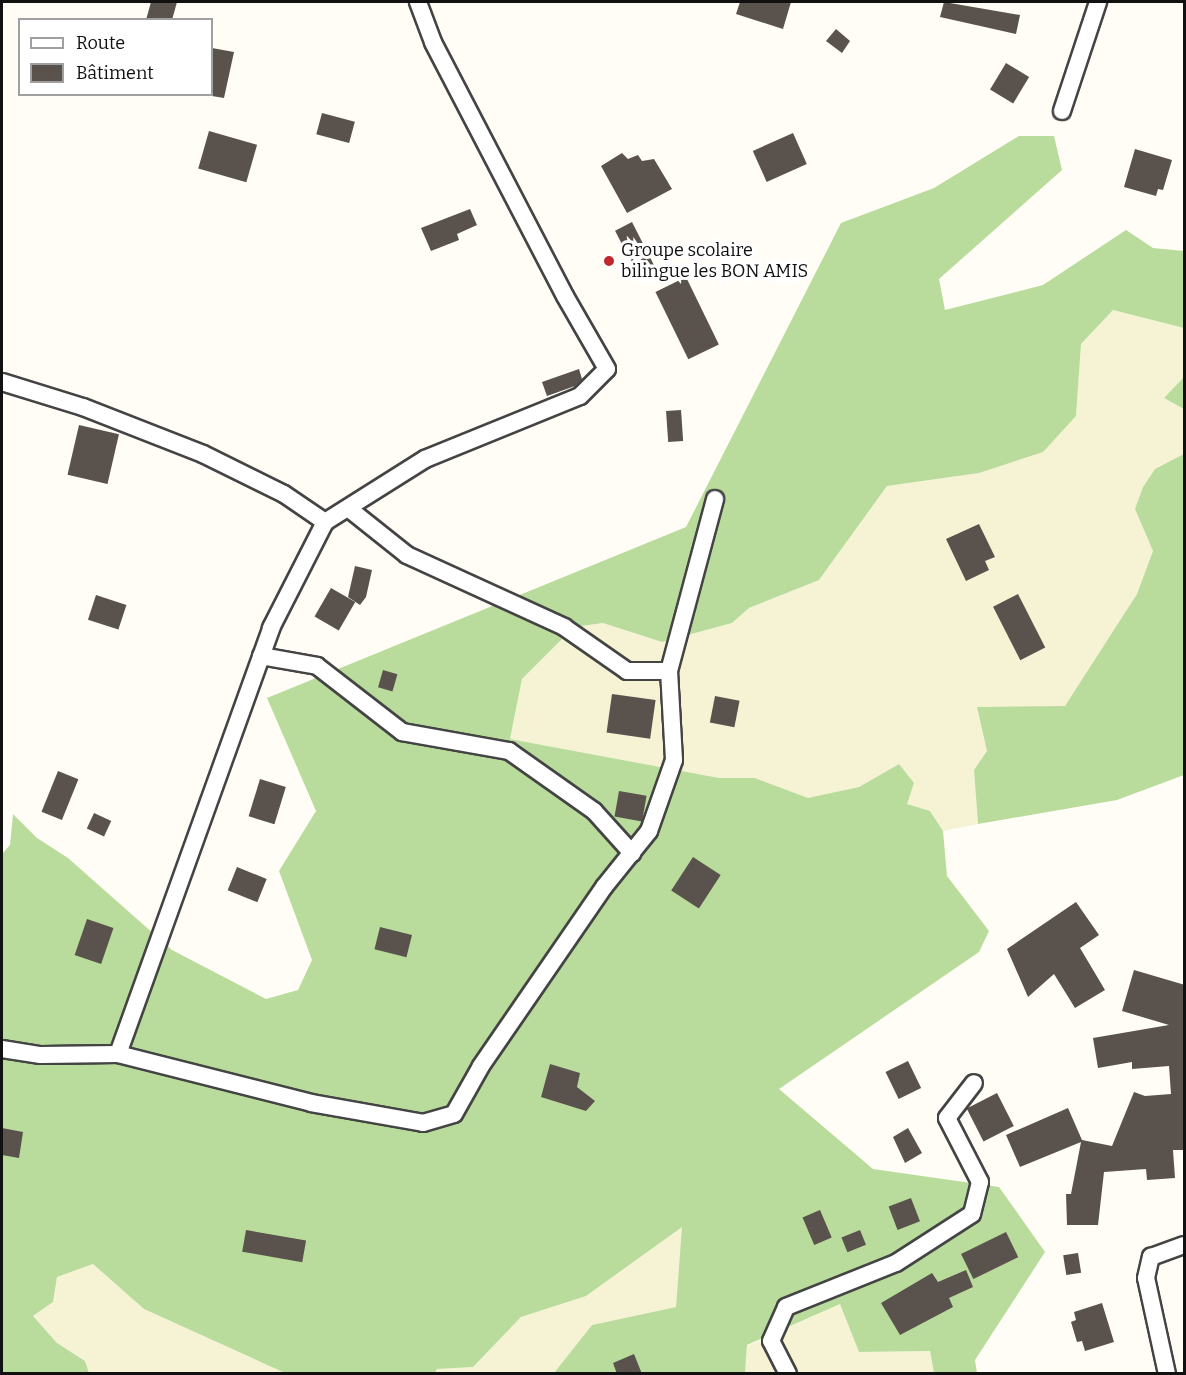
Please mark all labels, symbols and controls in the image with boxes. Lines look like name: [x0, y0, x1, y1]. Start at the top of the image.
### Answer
legend: [18, 18, 213, 96]
text: Route: [76, 32, 125, 54]
text: Bâtiment: [76, 62, 154, 84]
place label: Groupe scolaire bilingue les BON AMIS: [621, 240, 808, 282]
marker: Groupe scolaire bilingue les BON AMIS: [602, 254, 616, 268]

